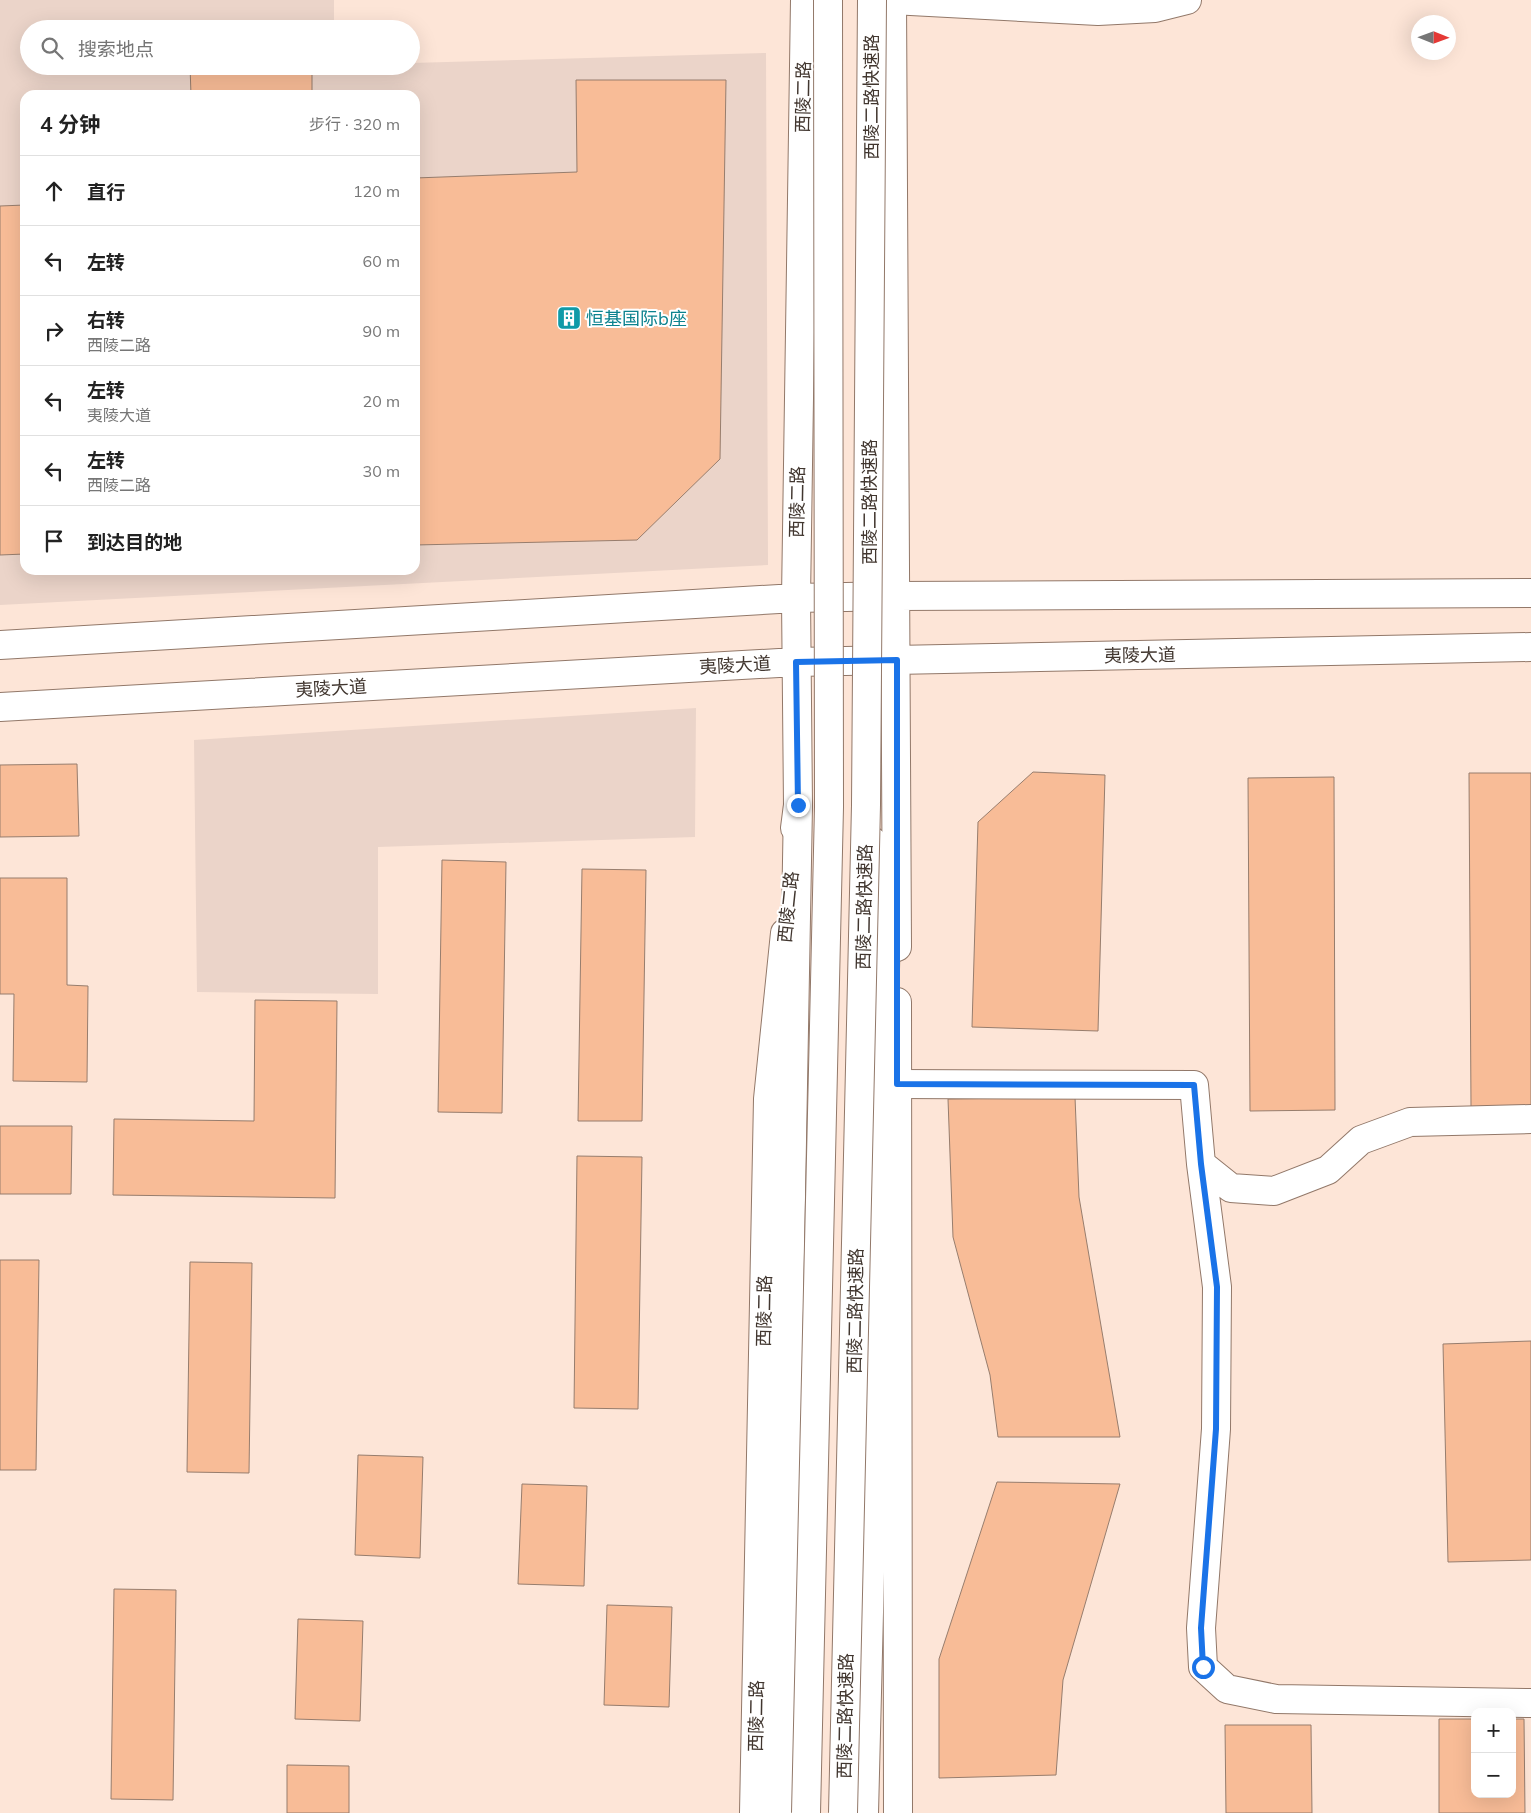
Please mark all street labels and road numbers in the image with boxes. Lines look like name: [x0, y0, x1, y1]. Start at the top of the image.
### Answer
street label: 西陵二路快速路: [860, 34, 883, 160]
street label: 西陵二路: [791, 61, 815, 133]
street label: 西陵二路快速路: [858, 439, 881, 565]
street label: 西陵二路: [785, 466, 809, 538]
street label: 夷陵大道: [1104, 643, 1176, 667]
street label: 夷陵大道: [698, 652, 772, 678]
street label: 夷陵大道: [294, 675, 368, 701]
street label: 西陵二路快速路: [851, 844, 877, 970]
street label: 西陵二路: [773, 870, 803, 944]
street label: 西陵二路快速路: [842, 1248, 868, 1374]
street label: 西陵二路: [752, 1275, 776, 1347]
street label: 西陵二路快速路: [832, 1653, 858, 1779]
street label: 西陵二路: [744, 1680, 768, 1752]

